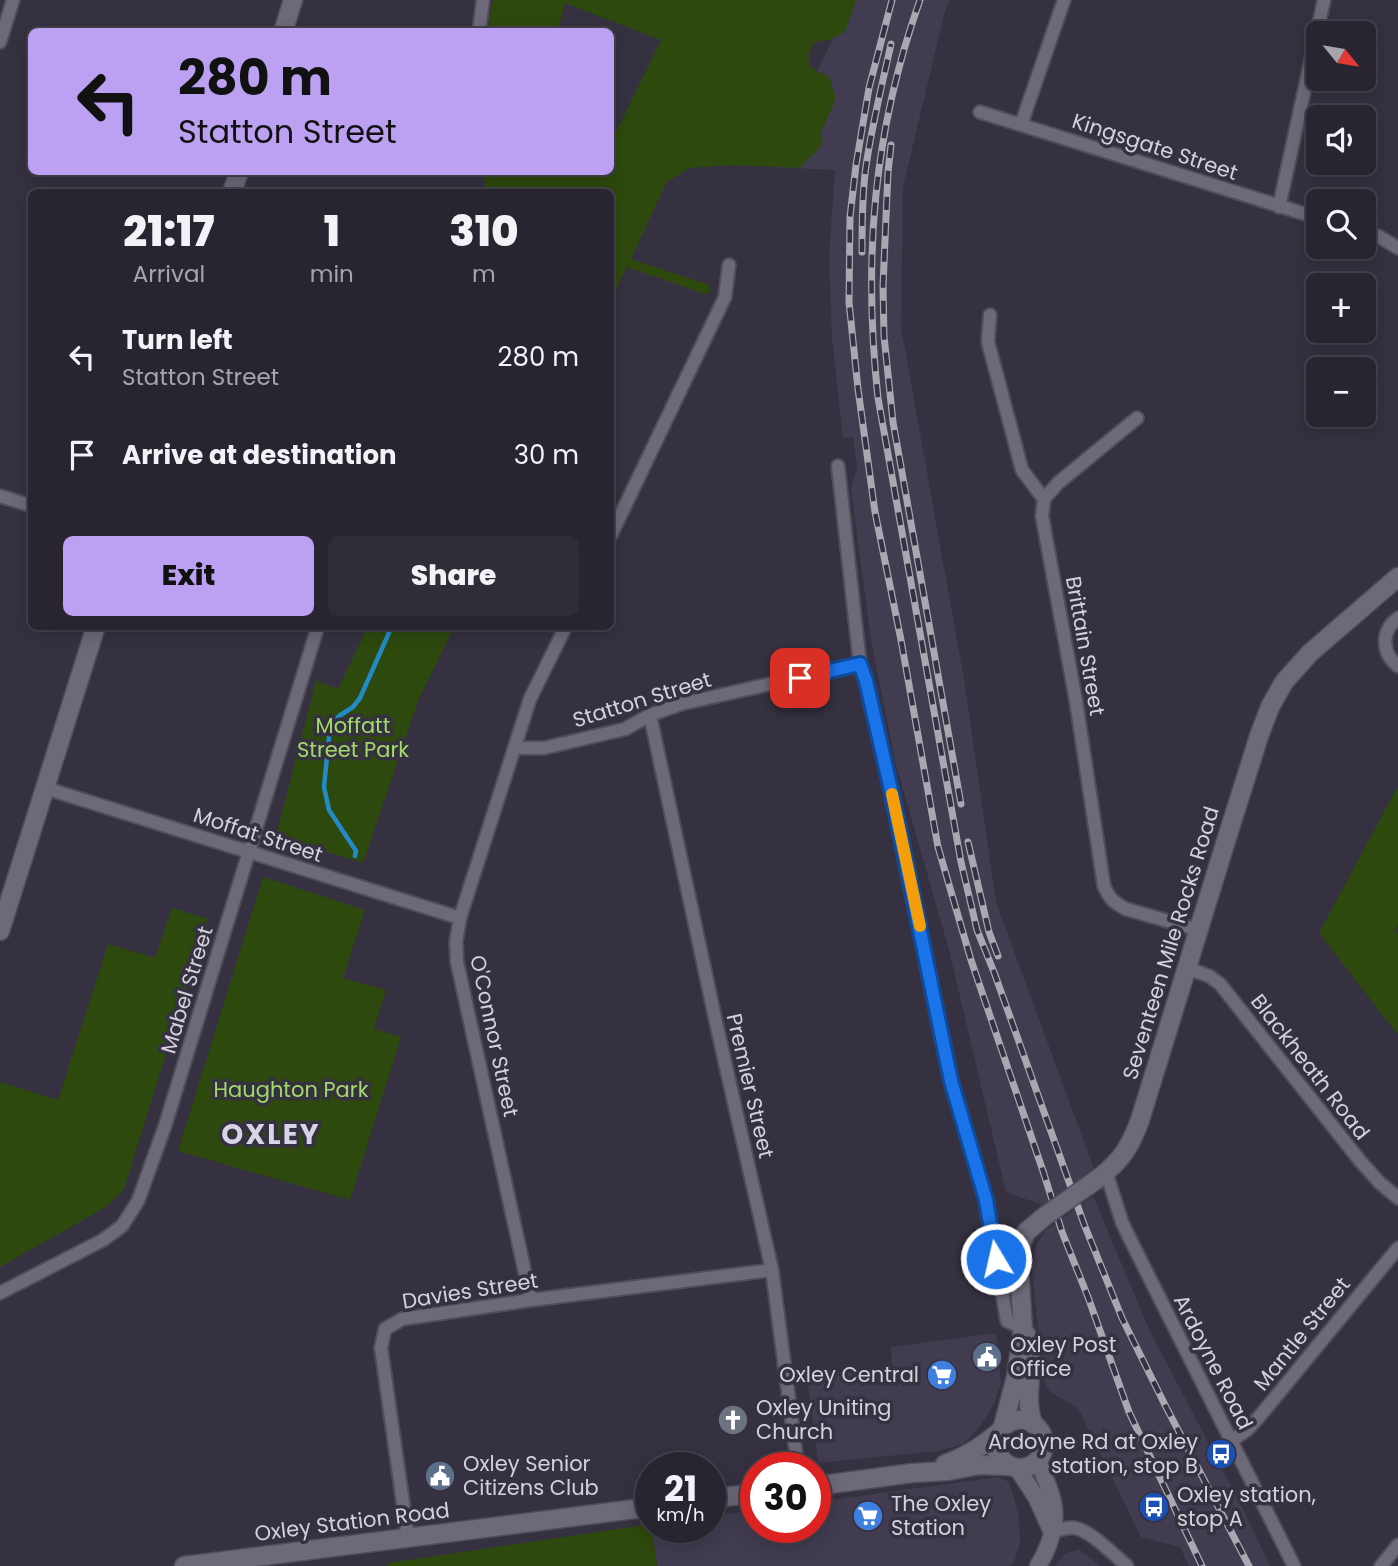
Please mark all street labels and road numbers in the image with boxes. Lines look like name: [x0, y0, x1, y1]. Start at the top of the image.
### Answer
street label: Kingsgate Street: [1069, 106, 1242, 187]
street label: Brittain Street: [1059, 574, 1112, 718]
street label: Statton Street: [569, 665, 715, 734]
street label: Moffat Street: [190, 800, 326, 869]
street label: Seventeen Mile Rocks Road: [1115, 803, 1226, 1083]
street label: Mabel Street: [153, 923, 220, 1057]
street label: O'Connor Street: [463, 952, 526, 1119]
street label: Blackheath Road: [1244, 988, 1377, 1146]
street label: Premier Street: [720, 1011, 781, 1161]
street label: Davies Street: [400, 1265, 540, 1316]
street label: Mantle Street: [1247, 1271, 1357, 1397]
street label: Ardoyne Road: [1167, 1289, 1260, 1434]
street label: Oxley Station Road: [253, 1495, 451, 1548]

